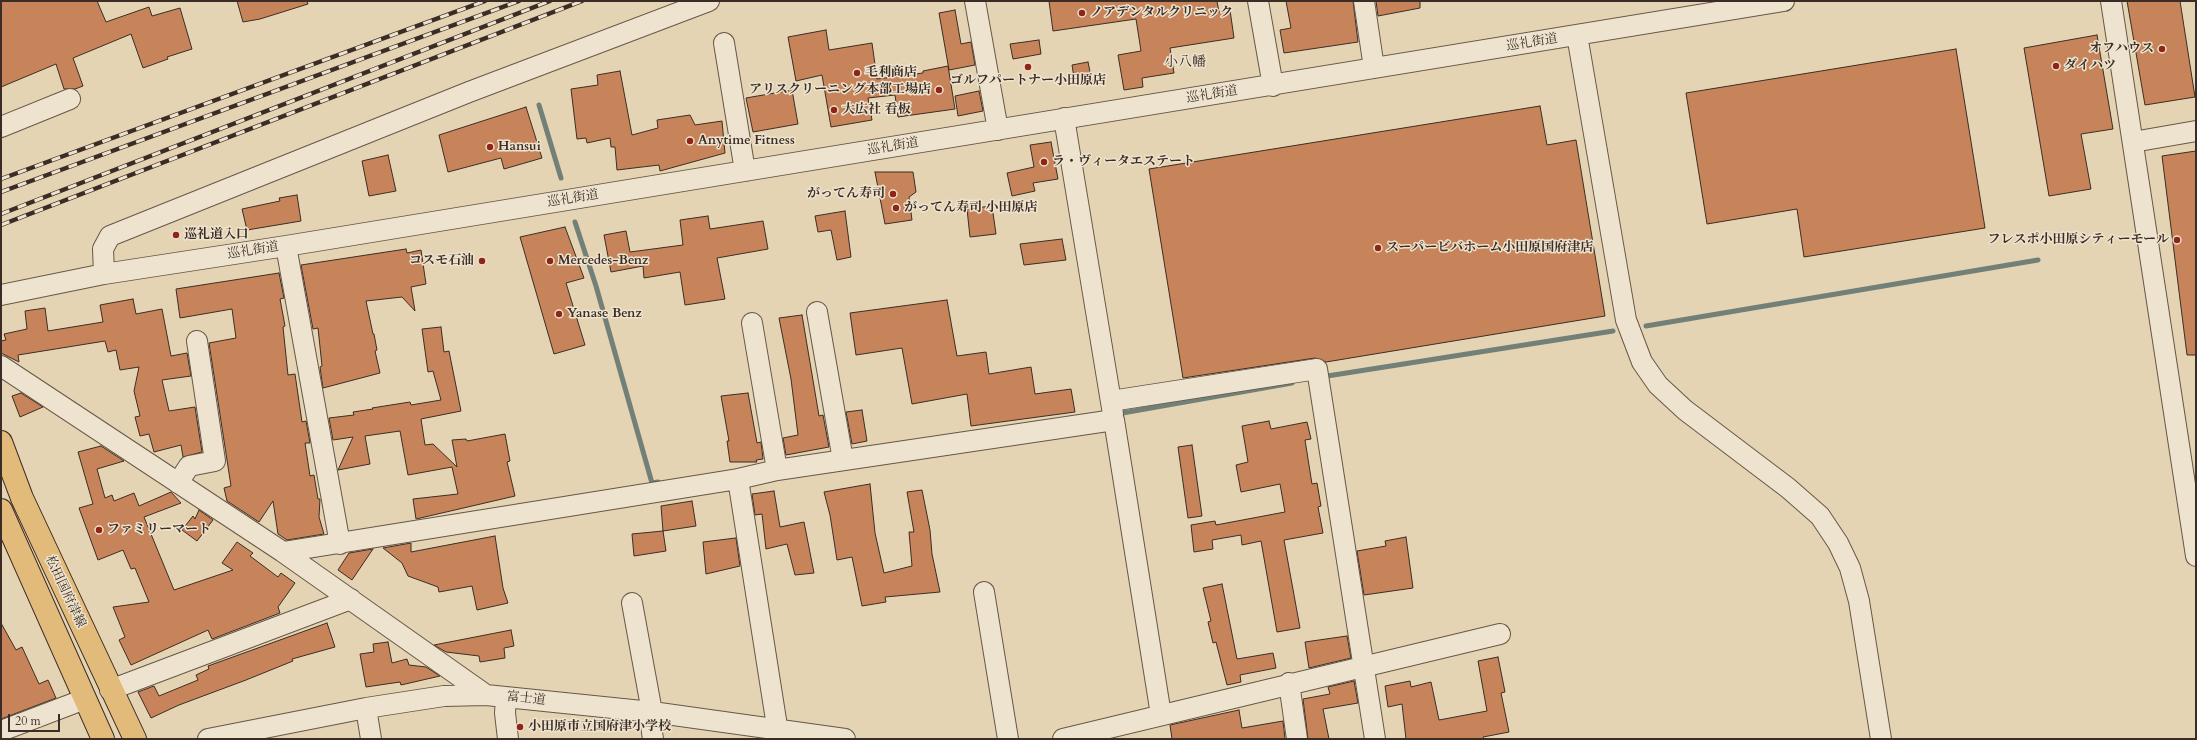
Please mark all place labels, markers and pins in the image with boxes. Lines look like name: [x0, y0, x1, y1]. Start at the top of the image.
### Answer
place label: ノアデンタルクリニック: [1090, 5, 1233, 21]
marker: ノアデンタルクリニック: [1077, 8, 1087, 18]
place label: オフハウス: [2089, 41, 2154, 57]
marker: オフハウス: [2157, 44, 2167, 54]
place label: ダイハツ: [2064, 58, 2116, 74]
marker: ダイハツ: [2051, 61, 2061, 71]
marker: ゴルフパートナー小田原店: [1023, 62, 1033, 72]
place label: 毛利商店: [865, 65, 917, 81]
marker: 毛利商店: [852, 68, 862, 78]
place label: ゴルフパートナー小田原店: [950, 73, 1106, 89]
place label: アリスクリーニング本部工場店: [749, 82, 931, 98]
marker: アリスクリーニング本部工場店: [934, 85, 944, 95]
place label: 大広社 看板: [842, 102, 910, 118]
marker: 大広社 看板: [829, 105, 839, 115]
place label: Anytime Fitness: [698, 133, 795, 149]
marker: Anytime Fitness: [685, 136, 695, 146]
place label: Hansui: [498, 139, 541, 155]
marker: Hansui: [485, 142, 495, 152]
place label: ラ・ヴィータエステート: [1052, 154, 1195, 170]
marker: ラ・ヴィータエステート: [1039, 157, 1049, 167]
place label: がってん寿司: [807, 186, 885, 202]
marker: がってん寿司: [888, 189, 898, 199]
place label: がってん寿司 小田原店: [904, 200, 1037, 216]
marker: がってん寿司 小田原店: [891, 203, 901, 213]
place label: 巡礼道入口: [184, 227, 249, 243]
marker: 巡礼道入口: [171, 230, 181, 240]
place label: フレスポ小田原シティーモール: [1988, 232, 2169, 248]
marker: フレスポ小田原シティーモール: [2172, 235, 2182, 245]
place label: スーパービバホーム小田原国府津店: [1386, 240, 1593, 256]
marker: スーパービバホーム小田原国府津店: [1373, 243, 1383, 253]
place label: コスモ石油: [409, 253, 474, 269]
place label: Mercedes-Benz: [558, 253, 648, 269]
marker: コスモ石油: [477, 256, 487, 266]
marker: Mercedes-Benz: [545, 256, 555, 266]
place label: Yanase Benz: [567, 306, 642, 322]
marker: Yanase Benz: [554, 309, 564, 319]
place label: ファミリーマート: [107, 522, 211, 538]
marker: ファミリーマート: [94, 525, 104, 535]
place label: 小田原市立国府津小学校: [528, 719, 671, 735]
marker: 小田原市立国府津小学校: [515, 722, 525, 732]

